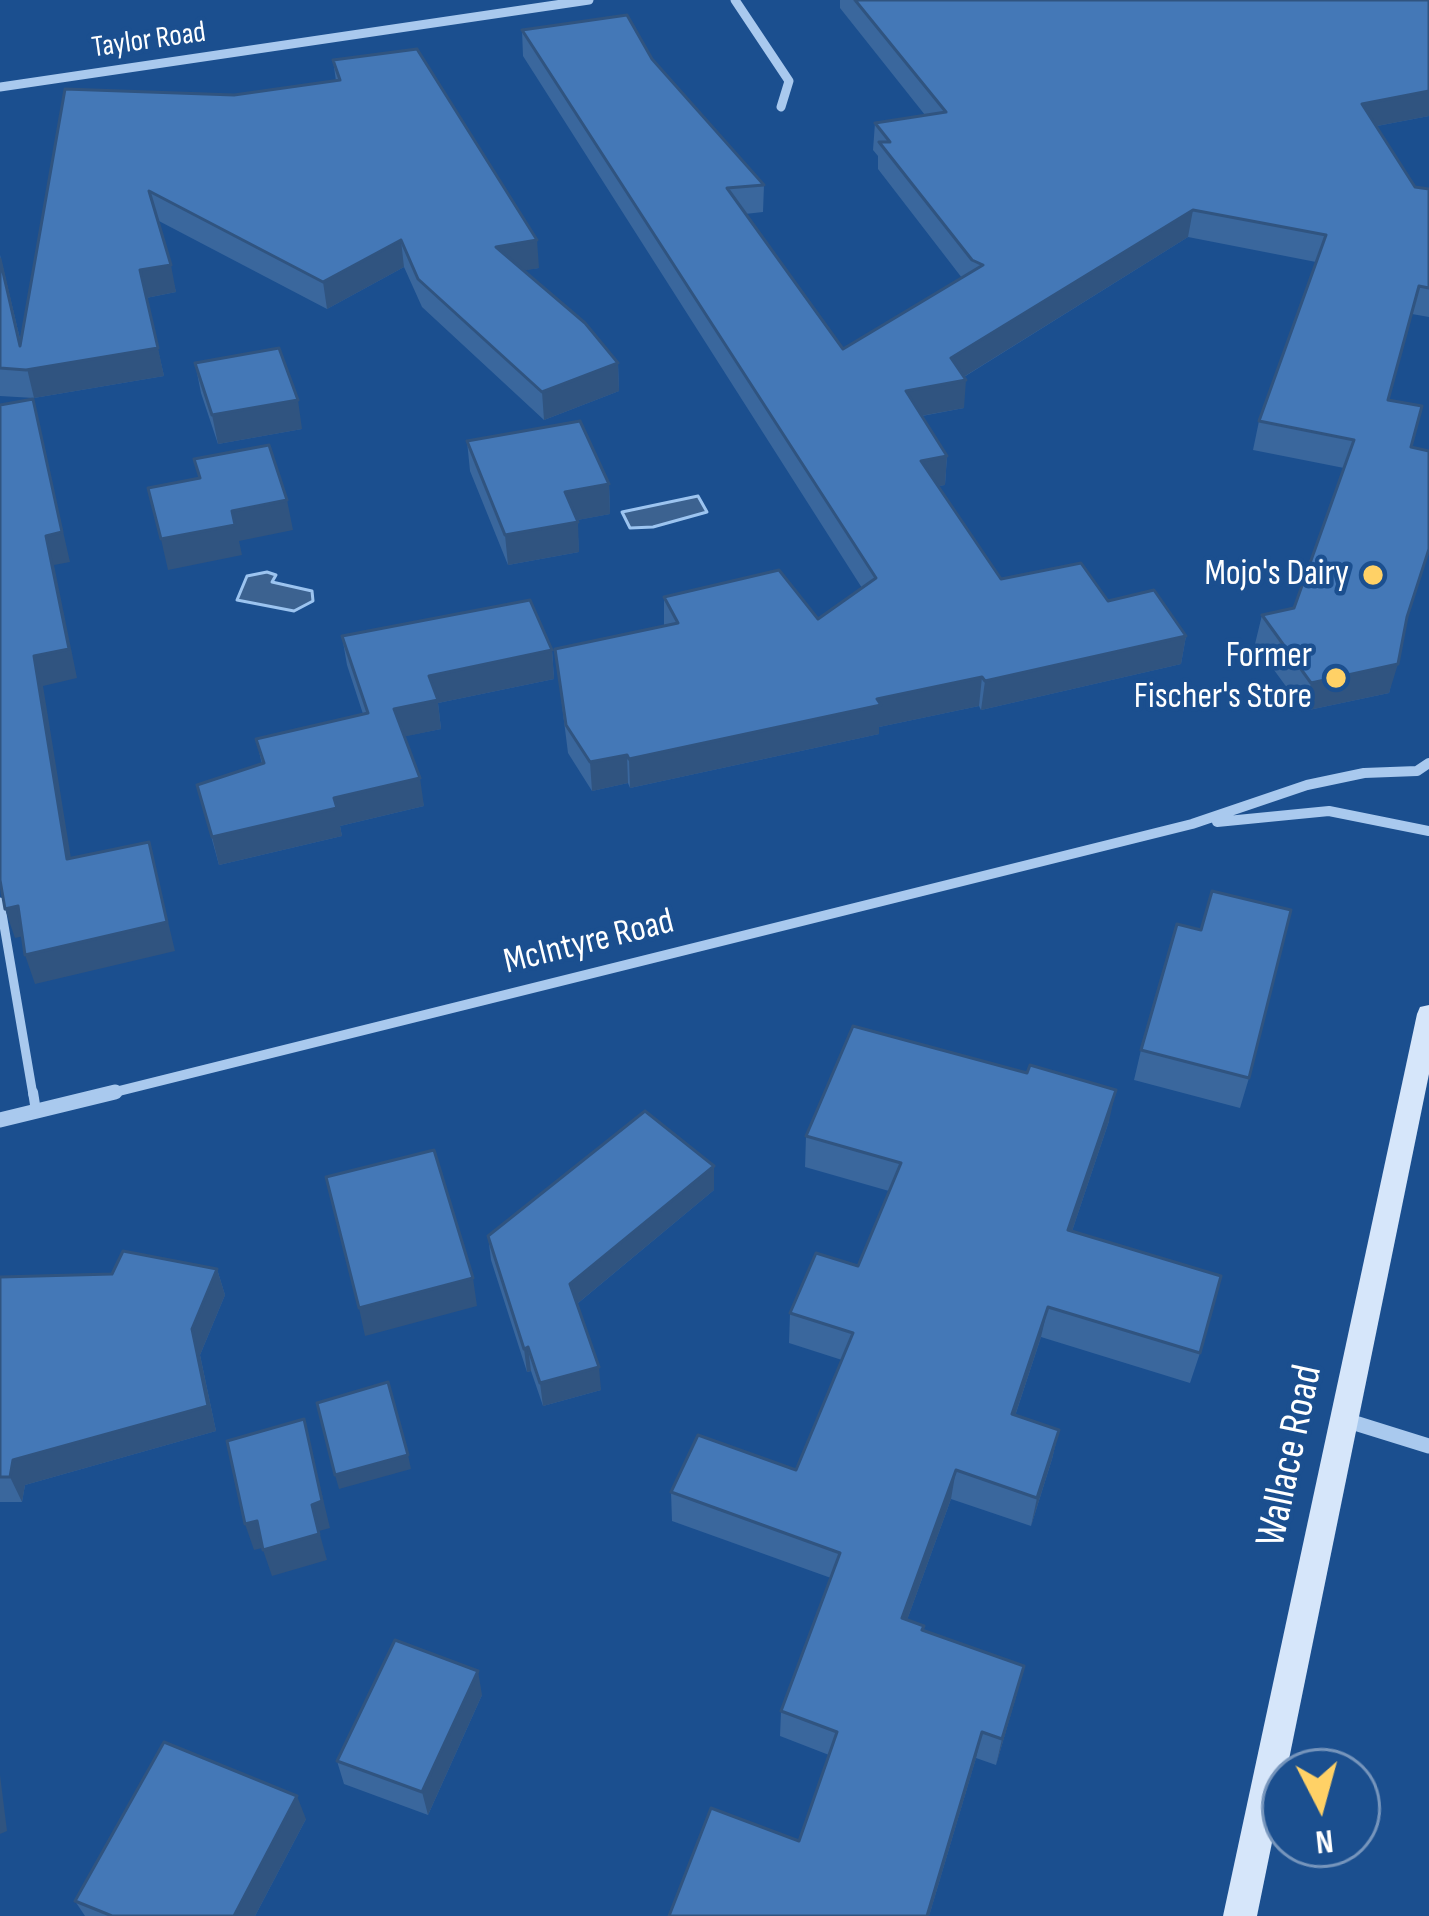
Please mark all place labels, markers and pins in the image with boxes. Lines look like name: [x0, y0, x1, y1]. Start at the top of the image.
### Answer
place label: Mojo's Dairy: [1204, 553, 1349, 597]
marker: Mojo's Dairy: [1360, 562, 1386, 588]
place label: Former Fischer's Store: [1134, 635, 1312, 720]
marker: Former Fischer's Store: [1323, 665, 1349, 691]

